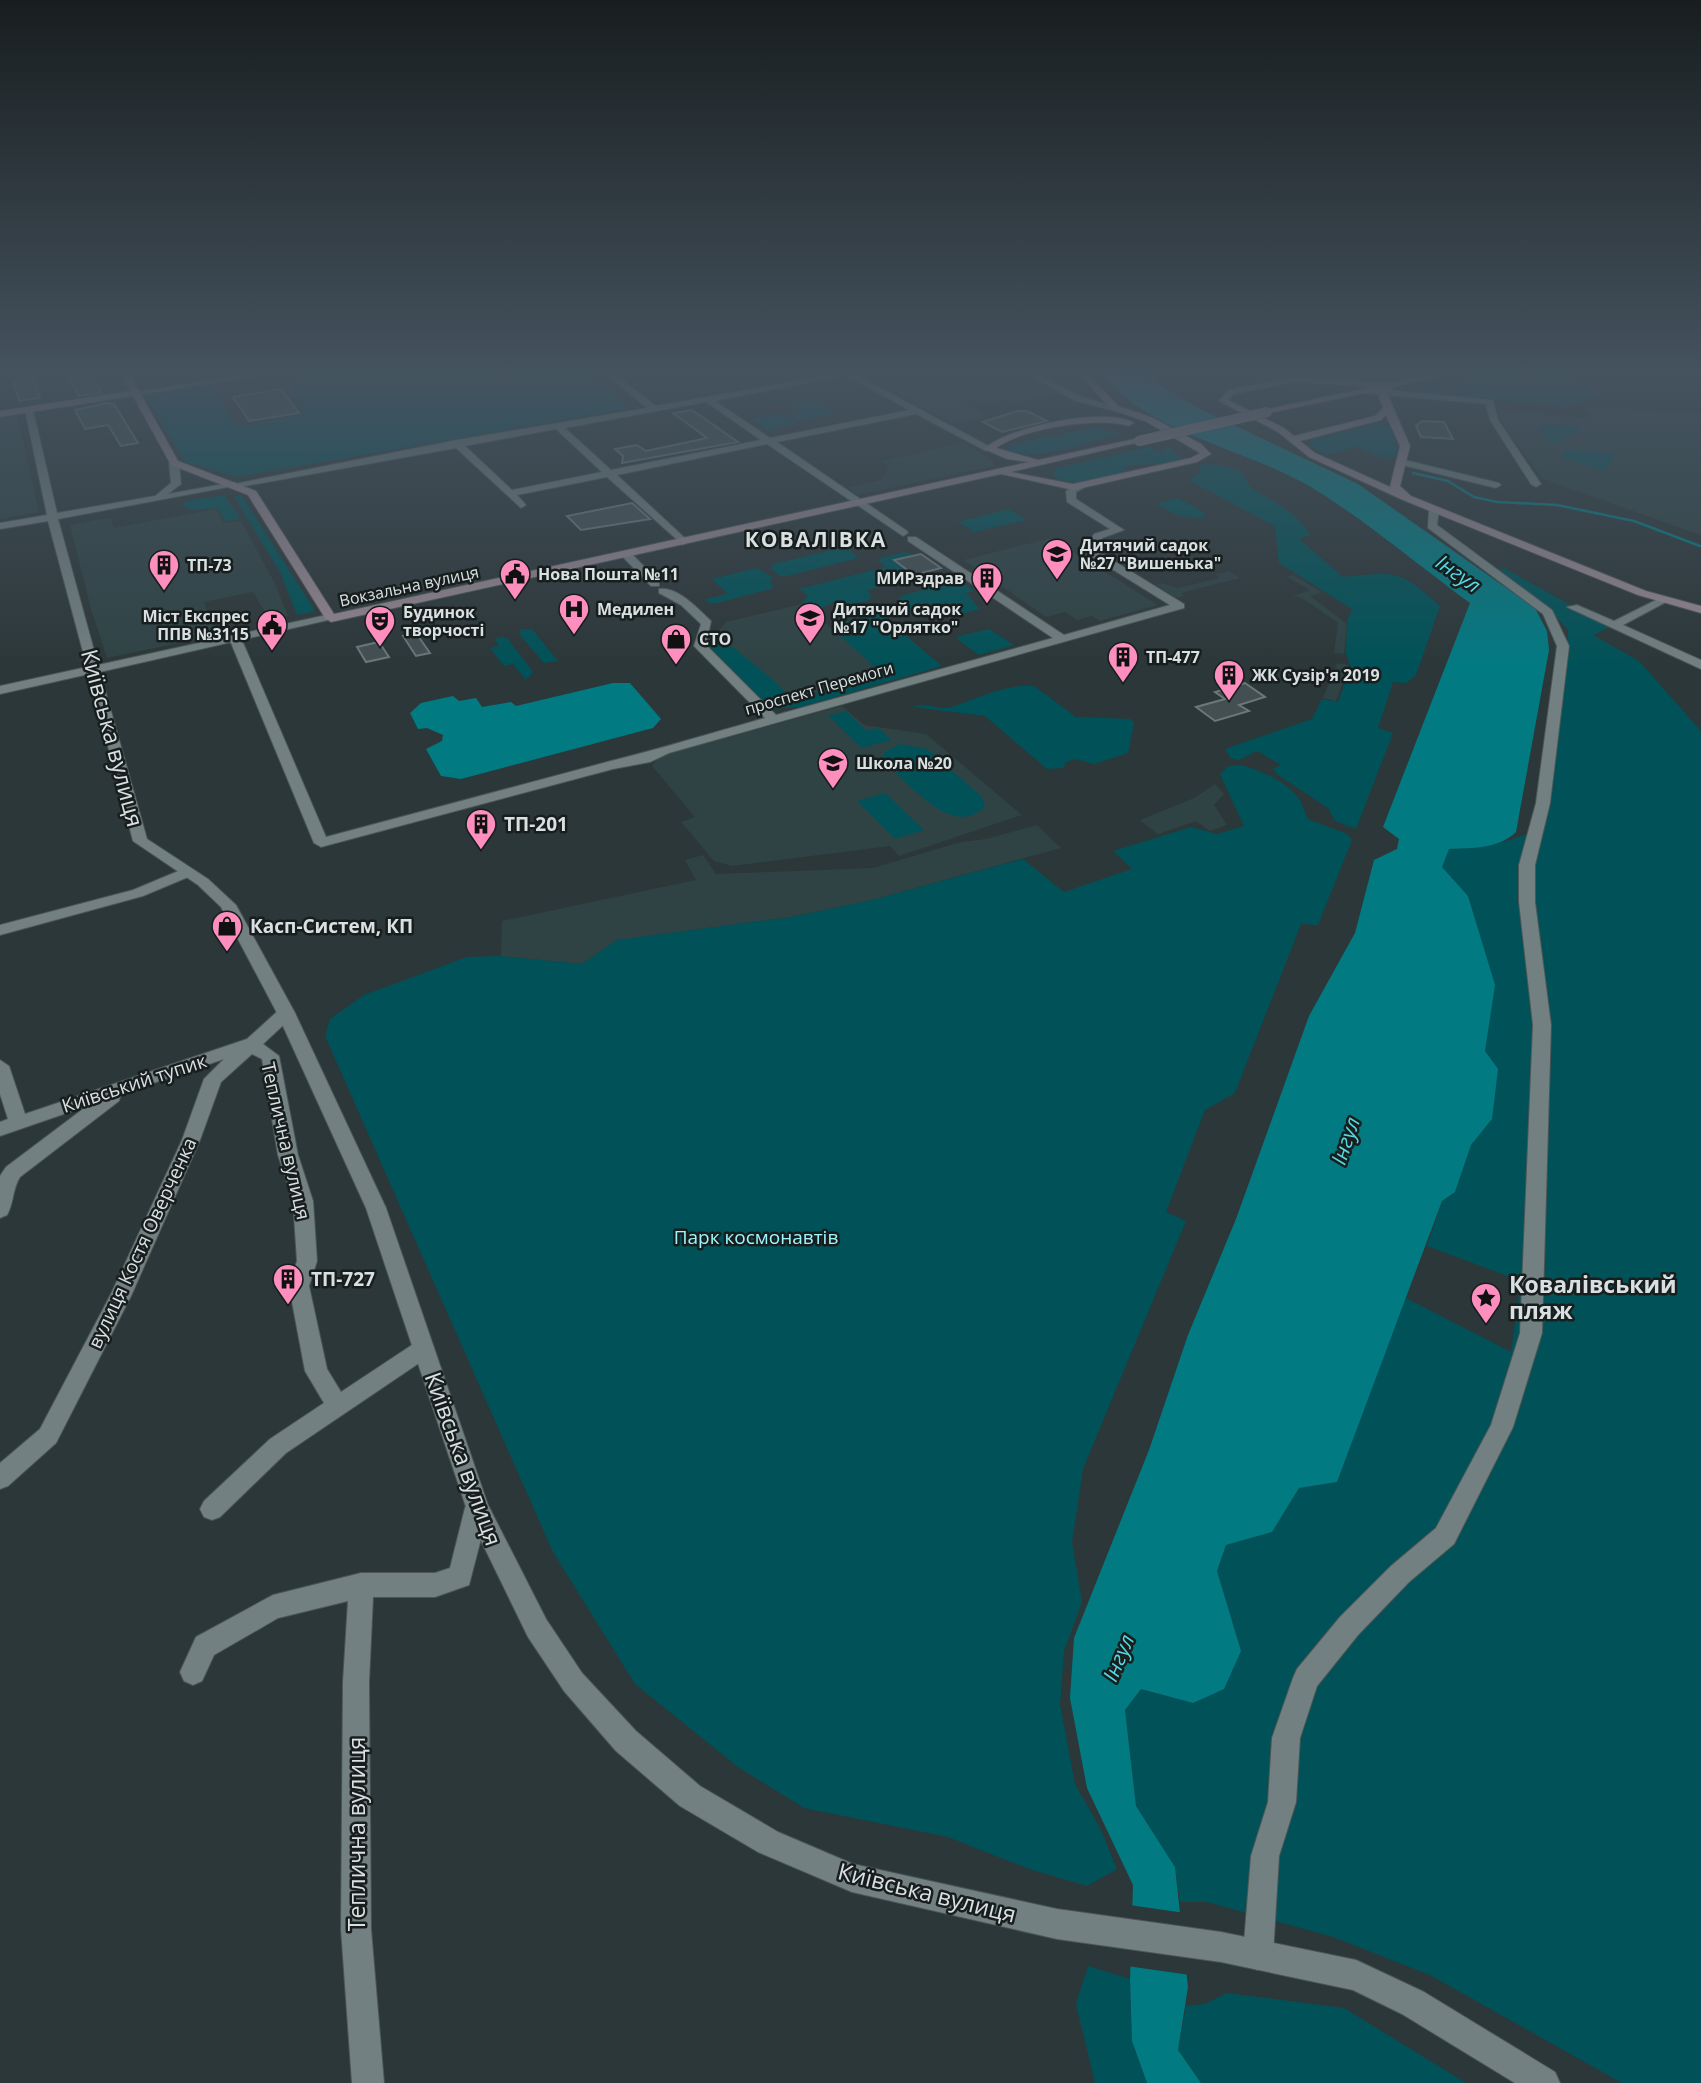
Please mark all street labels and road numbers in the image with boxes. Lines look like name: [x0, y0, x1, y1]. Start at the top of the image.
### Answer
street label: Вокзальна вулиця: [337, 560, 481, 612]
street label: Київська вулиця: [74, 645, 152, 830]
street label: проспект Перемоги: [742, 656, 896, 720]
street label: Київський тупик: [58, 1047, 210, 1119]
street label: Теплична вулиця: [255, 1060, 317, 1222]
street label: вулиця Костя Оверченка: [82, 1133, 202, 1353]
street label: Київська вулиця: [418, 1367, 510, 1550]
street label: Теплична вулиця: [340, 1737, 372, 1931]
street label: Київська вулиця: [835, 1854, 1020, 1930]

